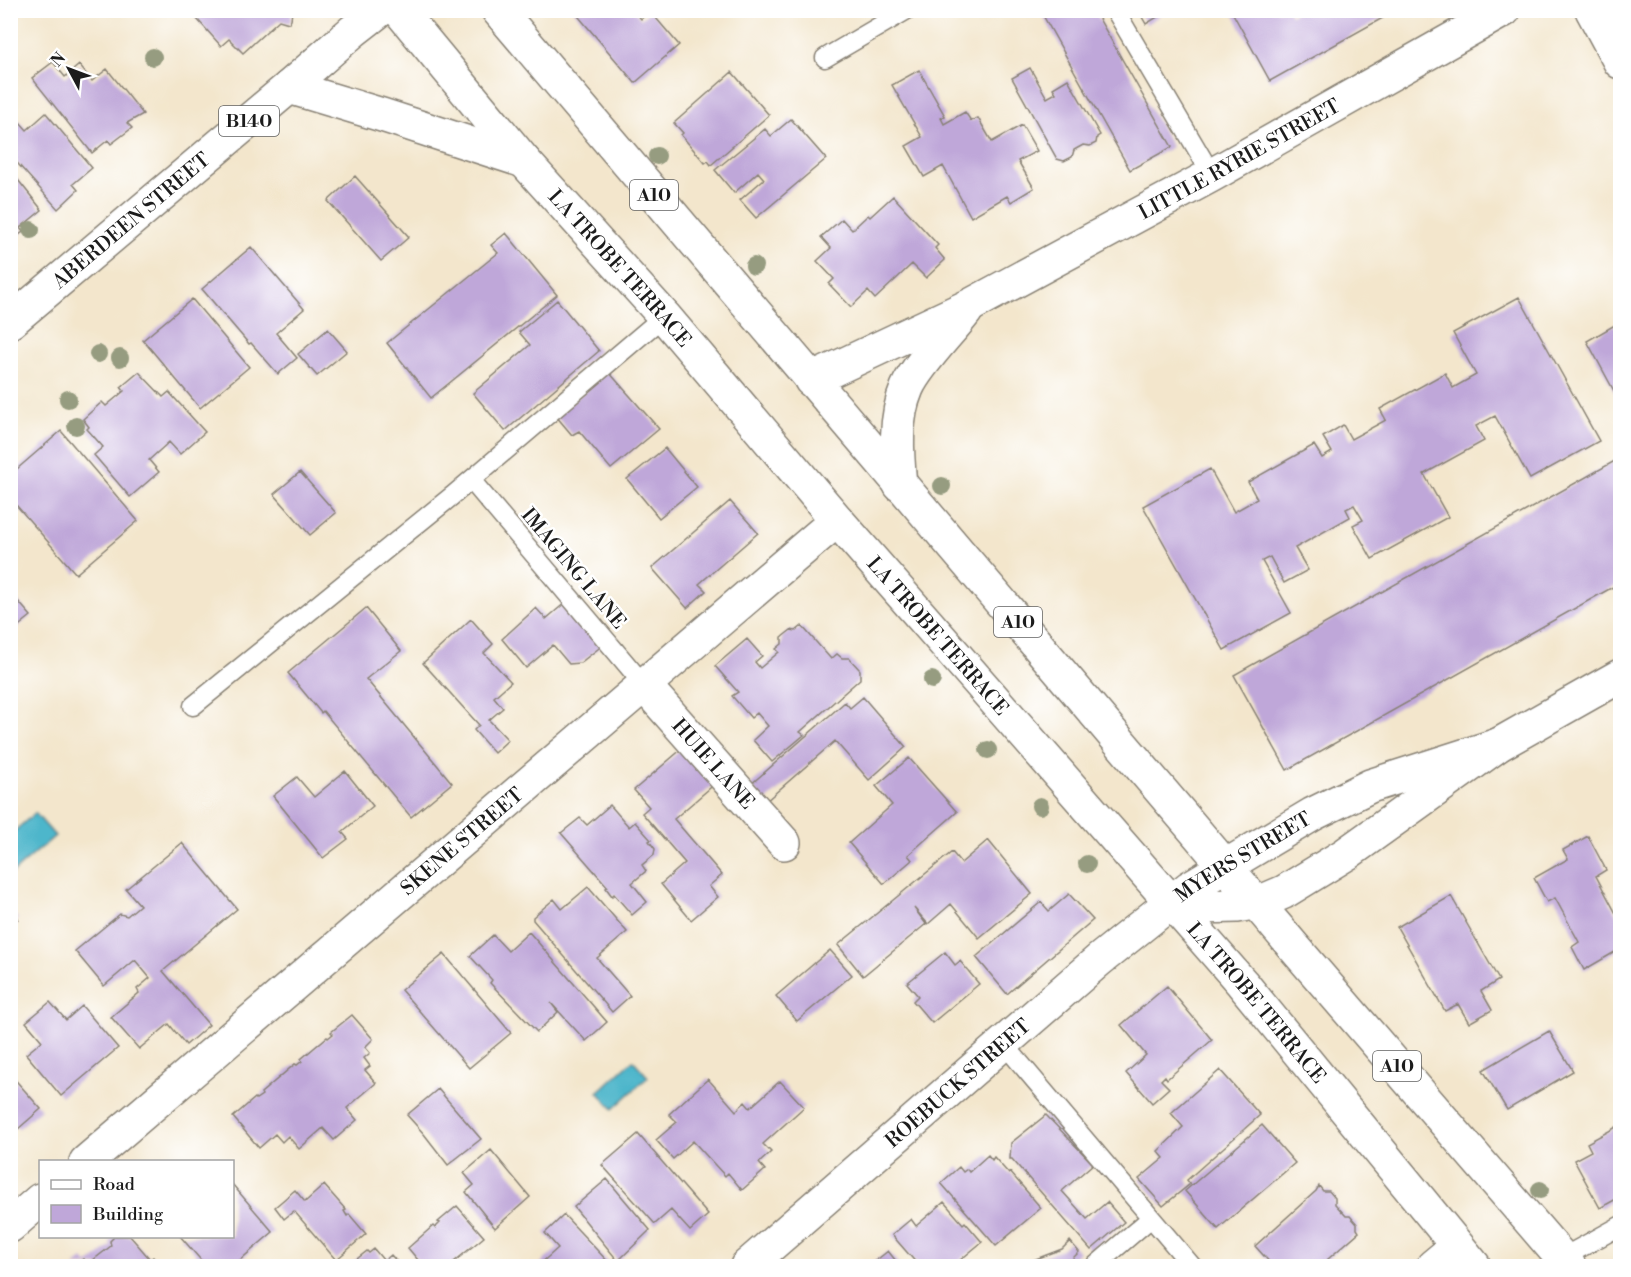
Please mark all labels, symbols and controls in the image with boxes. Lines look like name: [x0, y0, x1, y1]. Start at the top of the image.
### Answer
north arrow: [39, 39, 99, 99]
text: N: [47, 48, 70, 71]
street label: LITTLE RYRIE STREET: [1135, 94, 1345, 226]
road number: B140: [219, 106, 279, 136]
street label: ABERDEEN STREET: [47, 148, 216, 295]
road number: A10: [630, 180, 678, 210]
street label: LA TROBE TERRACE: [542, 185, 696, 353]
street label: IMAGING LANE: [515, 503, 631, 634]
street label: LA TROBE TERRACE: [861, 552, 1013, 721]
road number: A10: [994, 607, 1042, 637]
street label: HUIE LANE: [666, 714, 759, 815]
street label: SKENE STREET: [396, 783, 529, 902]
street label: MYERS STREET: [1170, 807, 1316, 908]
street label: LA TROBE TERRACE: [1181, 918, 1330, 1089]
street label: ROEBUCK STREET: [881, 1014, 1036, 1154]
road number: A10: [1373, 1051, 1421, 1081]
legend: [39, 1160, 234, 1238]
text: Road: [93, 1173, 136, 1196]
text: Building: [92, 1203, 164, 1226]

